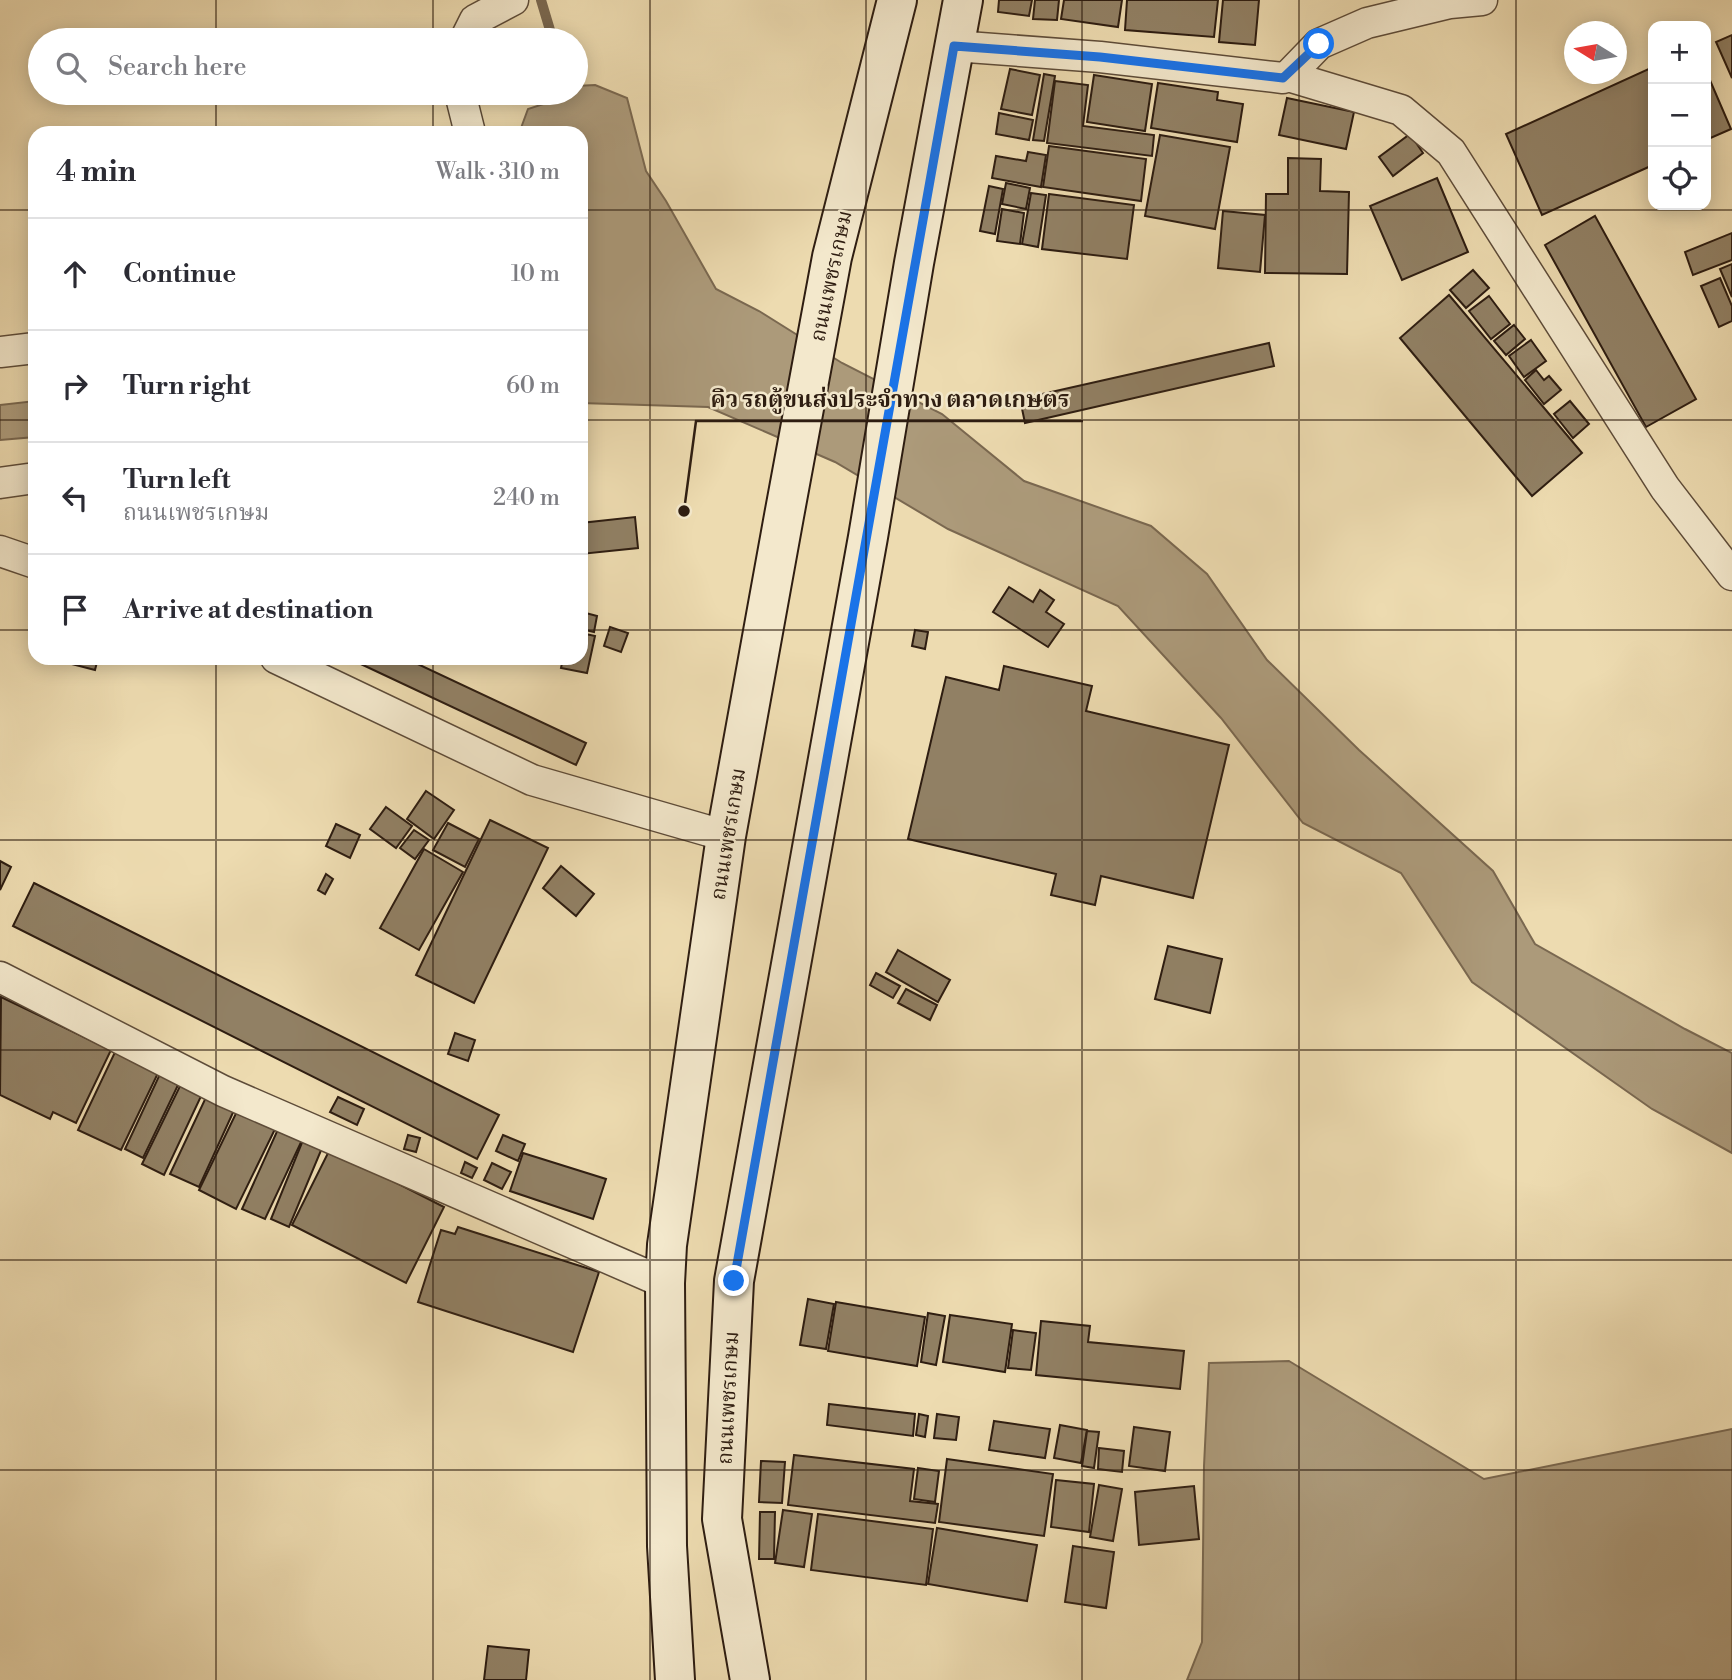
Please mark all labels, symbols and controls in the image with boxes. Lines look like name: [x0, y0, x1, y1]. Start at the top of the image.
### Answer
north arrow: [1564, 21, 1627, 84]
map controls: [1648, 21, 1711, 210]
button: +: [1648, 21, 1711, 84]
search box: [28, 28, 588, 105]
route start: [1303, 28, 1334, 59]
icon: search: [52, 48, 90, 86]
text: Search here: [108, 51, 247, 83]
button: −: [1648, 84, 1711, 147]
button: locate: [1648, 147, 1711, 210]
text: 4 min: [56, 153, 136, 191]
text: Walk · 310 m: [435, 158, 560, 186]
street label: ถนนเพชรเกษม: [805, 208, 859, 344]
icon: ahead: [56, 255, 94, 293]
text: Continue: [123, 258, 236, 290]
text: 10 m: [511, 260, 560, 288]
icon: right: [56, 367, 94, 405]
text: Turn right: [123, 370, 251, 402]
text: 60 m: [506, 372, 560, 400]
callout: คิว รถตู้ขนส่งประจำทาง ตลาดเกษตร: [696, 377, 1083, 421]
text: คิว รถตู้ขนส่งประจำทาง ตลาดเกษตร: [711, 386, 1069, 414]
text: Turn left: [123, 464, 231, 496]
icon: left: [56, 479, 94, 517]
text: 240 m: [493, 484, 560, 512]
text: ถนนเพชรเกษม: [123, 499, 269, 527]
icon: arrive: [56, 591, 94, 629]
text: Arrive at destination: [123, 594, 373, 626]
street label: ถนนเพชรเกษม: [706, 766, 752, 902]
route end: [718, 1265, 749, 1296]
street label: ถนนเพชรเกษม: [713, 1331, 745, 1465]

